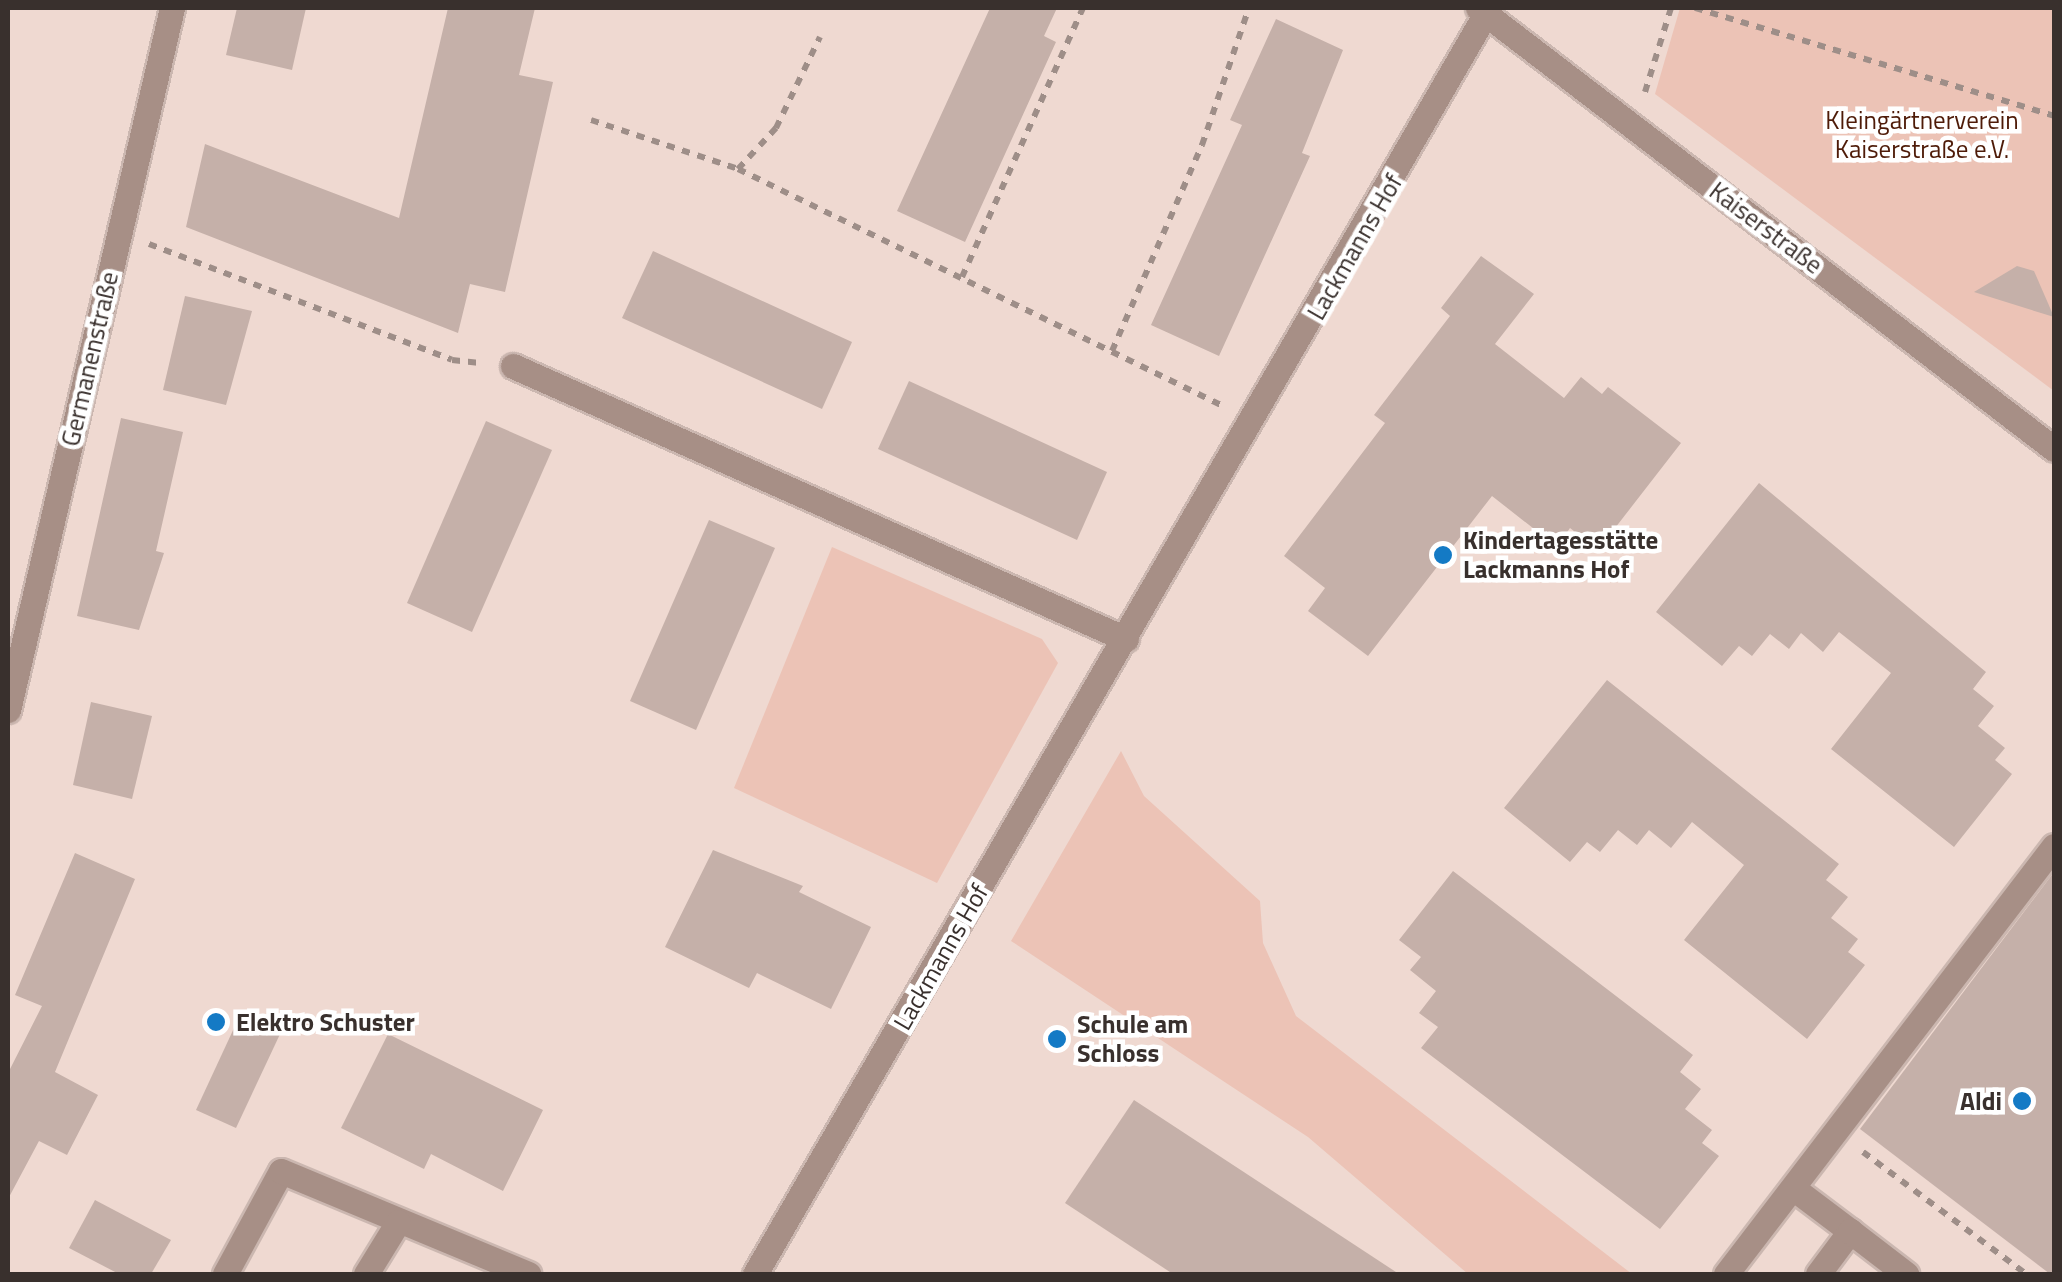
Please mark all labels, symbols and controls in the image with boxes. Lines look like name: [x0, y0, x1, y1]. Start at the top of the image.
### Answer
park label: Kleingärtnerverein Kaiserstraße e.V.: [1825, 106, 2019, 165]
street label: Lackmanns Hof: [1301, 169, 1409, 325]
street label: Kaiserstraße: [1704, 176, 1828, 280]
street label: Germanenstraße: [55, 269, 125, 449]
place label: Kindertagesstätte Lackmanns Hof: [1463, 526, 1658, 585]
marker: Kindertagesstätte Lackmanns Hof: [1432, 544, 1454, 566]
street label: Lackmanns Hof: [887, 879, 995, 1035]
place label: Elektro Schuster: [236, 1007, 415, 1037]
place label: Schule am Schloss: [1077, 1010, 1188, 1069]
marker: Elektro Schuster: [205, 1011, 227, 1033]
marker: Schule am Schloss: [1046, 1028, 1068, 1050]
place label: Aldi: [1960, 1086, 2002, 1116]
marker: Aldi: [2011, 1090, 2033, 1112]

